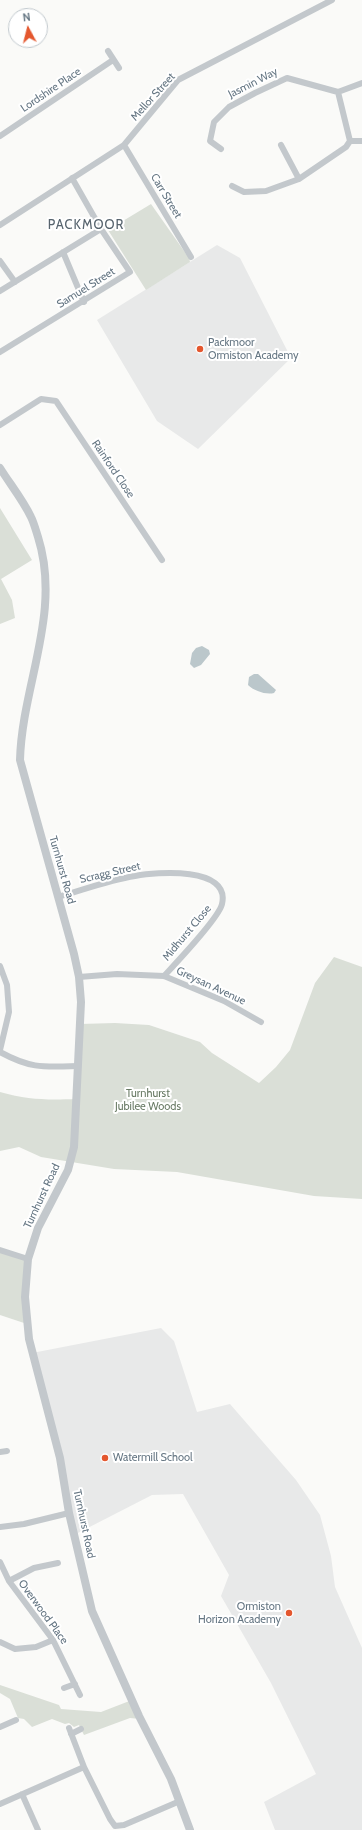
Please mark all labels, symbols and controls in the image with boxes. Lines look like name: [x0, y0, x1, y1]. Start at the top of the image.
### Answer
north arrow: [8, 8, 48, 48]
text: N: [22, 10, 31, 25]
street label: Lordshire Place: [18, 65, 84, 115]
street label: Jasmin Way: [226, 65, 280, 101]
street label: Mellor Street: [128, 70, 178, 124]
street label: Carr Street: [148, 171, 184, 221]
district label: PACKMOOR: [48, 217, 124, 233]
street label: Samuel Street: [54, 265, 118, 311]
place label: Packmoor Ormiston Academy: [208, 336, 298, 362]
marker: Packmoor Ormiston Academy: [195, 344, 205, 354]
street label: Rainford Close: [89, 437, 137, 501]
street label: Turnhurst Road: [46, 834, 78, 906]
street label: Scragg Street: [78, 860, 142, 886]
street label: Midhurst Close: [160, 902, 214, 964]
street label: Greysan Avenue: [174, 964, 248, 1008]
park label: Turnhurst Jubilee Woods: [115, 1087, 181, 1113]
street label: Turnhurst Road: [21, 1161, 63, 1231]
place label: Watermill School: [113, 1451, 193, 1465]
marker: Watermill School: [100, 1453, 110, 1463]
street label: Turnhurst Road: [70, 1488, 98, 1560]
street label: Overwood Place: [15, 1577, 71, 1647]
place label: Ormiston Horizon Academy: [198, 1600, 281, 1626]
marker: Ormiston Horizon Academy: [284, 1608, 294, 1618]

